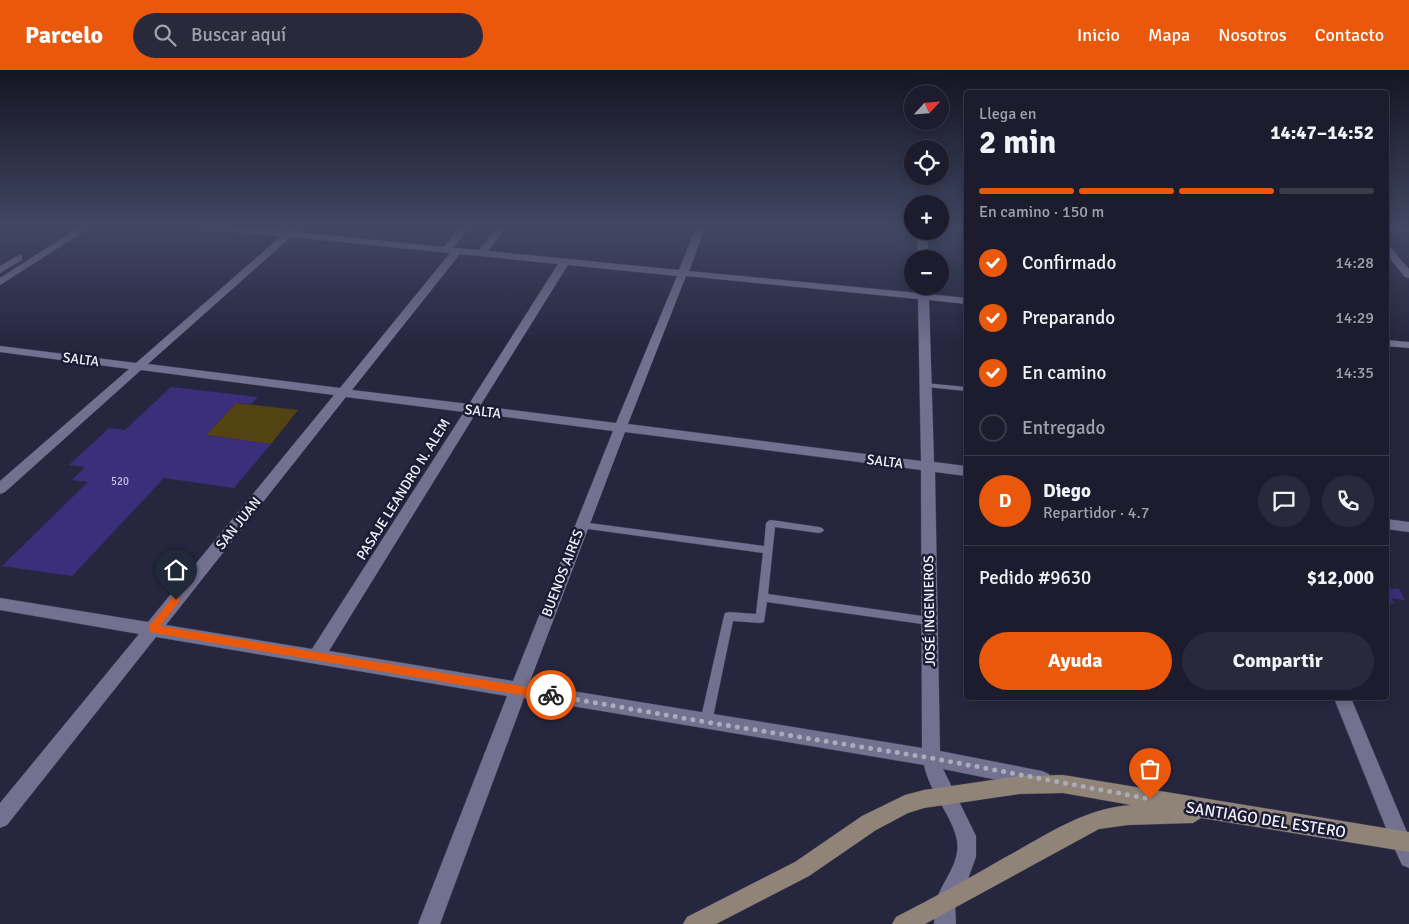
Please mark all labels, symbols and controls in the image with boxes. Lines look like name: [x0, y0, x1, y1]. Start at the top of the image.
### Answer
search box: [133, 13, 483, 58]
text: Parcelo: [25, 20, 103, 50]
icon: search: [151, 21, 179, 49]
text: Buscar aquí: [191, 23, 286, 47]
text: Inicio: [1077, 24, 1120, 46]
text: Mapa: [1148, 24, 1190, 46]
text: Nosotros: [1218, 24, 1287, 46]
text: Contacto: [1315, 24, 1384, 46]
north arrow: [904, 85, 949, 130]
map controls: [904, 85, 949, 295]
text: Llega en: [979, 104, 1037, 124]
text: 14:47–14:52: [1270, 121, 1374, 145]
text: 2 min: [979, 123, 1056, 162]
button: locate: [904, 140, 949, 185]
button: +: [904, 195, 949, 240]
text: En camino · 150 m: [979, 202, 1104, 222]
icon: check: [979, 249, 1007, 277]
button: −: [904, 250, 949, 295]
text: Confirmado: [1022, 251, 1116, 275]
text: 14:28: [1335, 253, 1374, 273]
icon: check: [979, 304, 1007, 332]
text: Preparando: [1022, 306, 1115, 330]
text: 14:29: [1335, 308, 1374, 328]
street label: SALTA: [62, 349, 101, 370]
icon: check: [979, 359, 1007, 387]
text: En camino: [1022, 361, 1106, 385]
text: 14:35: [1335, 363, 1374, 383]
street label: SALTA: [464, 401, 503, 422]
street label: PASAJE LEANDRO N. ALEM: [353, 415, 454, 563]
text: Entregado: [1022, 416, 1105, 440]
street label: SALTA: [866, 451, 905, 472]
house number: 520: [111, 475, 129, 488]
button: chat: [1258, 475, 1310, 527]
button: phone: [1322, 475, 1374, 527]
text: Diego: [1043, 479, 1091, 503]
text: D: [999, 489, 1011, 513]
street label: SAN JUAN: [212, 494, 265, 553]
text: Repartidor · 4.7: [1043, 503, 1149, 523]
street label: BUENOS AIRES: [538, 527, 587, 619]
pin: [155, 549, 197, 600]
street label: JOSÉ INGENIEROS: [920, 555, 939, 667]
icon: home: [162, 556, 190, 584]
text: Pedido #9630: [979, 566, 1091, 590]
text: $12,000: [1307, 566, 1374, 590]
button: Ayuda: [979, 632, 1172, 690]
button: Compartir: [1182, 632, 1374, 690]
courier: [526, 670, 576, 720]
icon: bike: [537, 681, 565, 709]
pin: [1129, 748, 1171, 799]
icon: bag: [1136, 755, 1164, 783]
street label: SANTIAGO DEL ESTERO: [1185, 797, 1347, 842]

